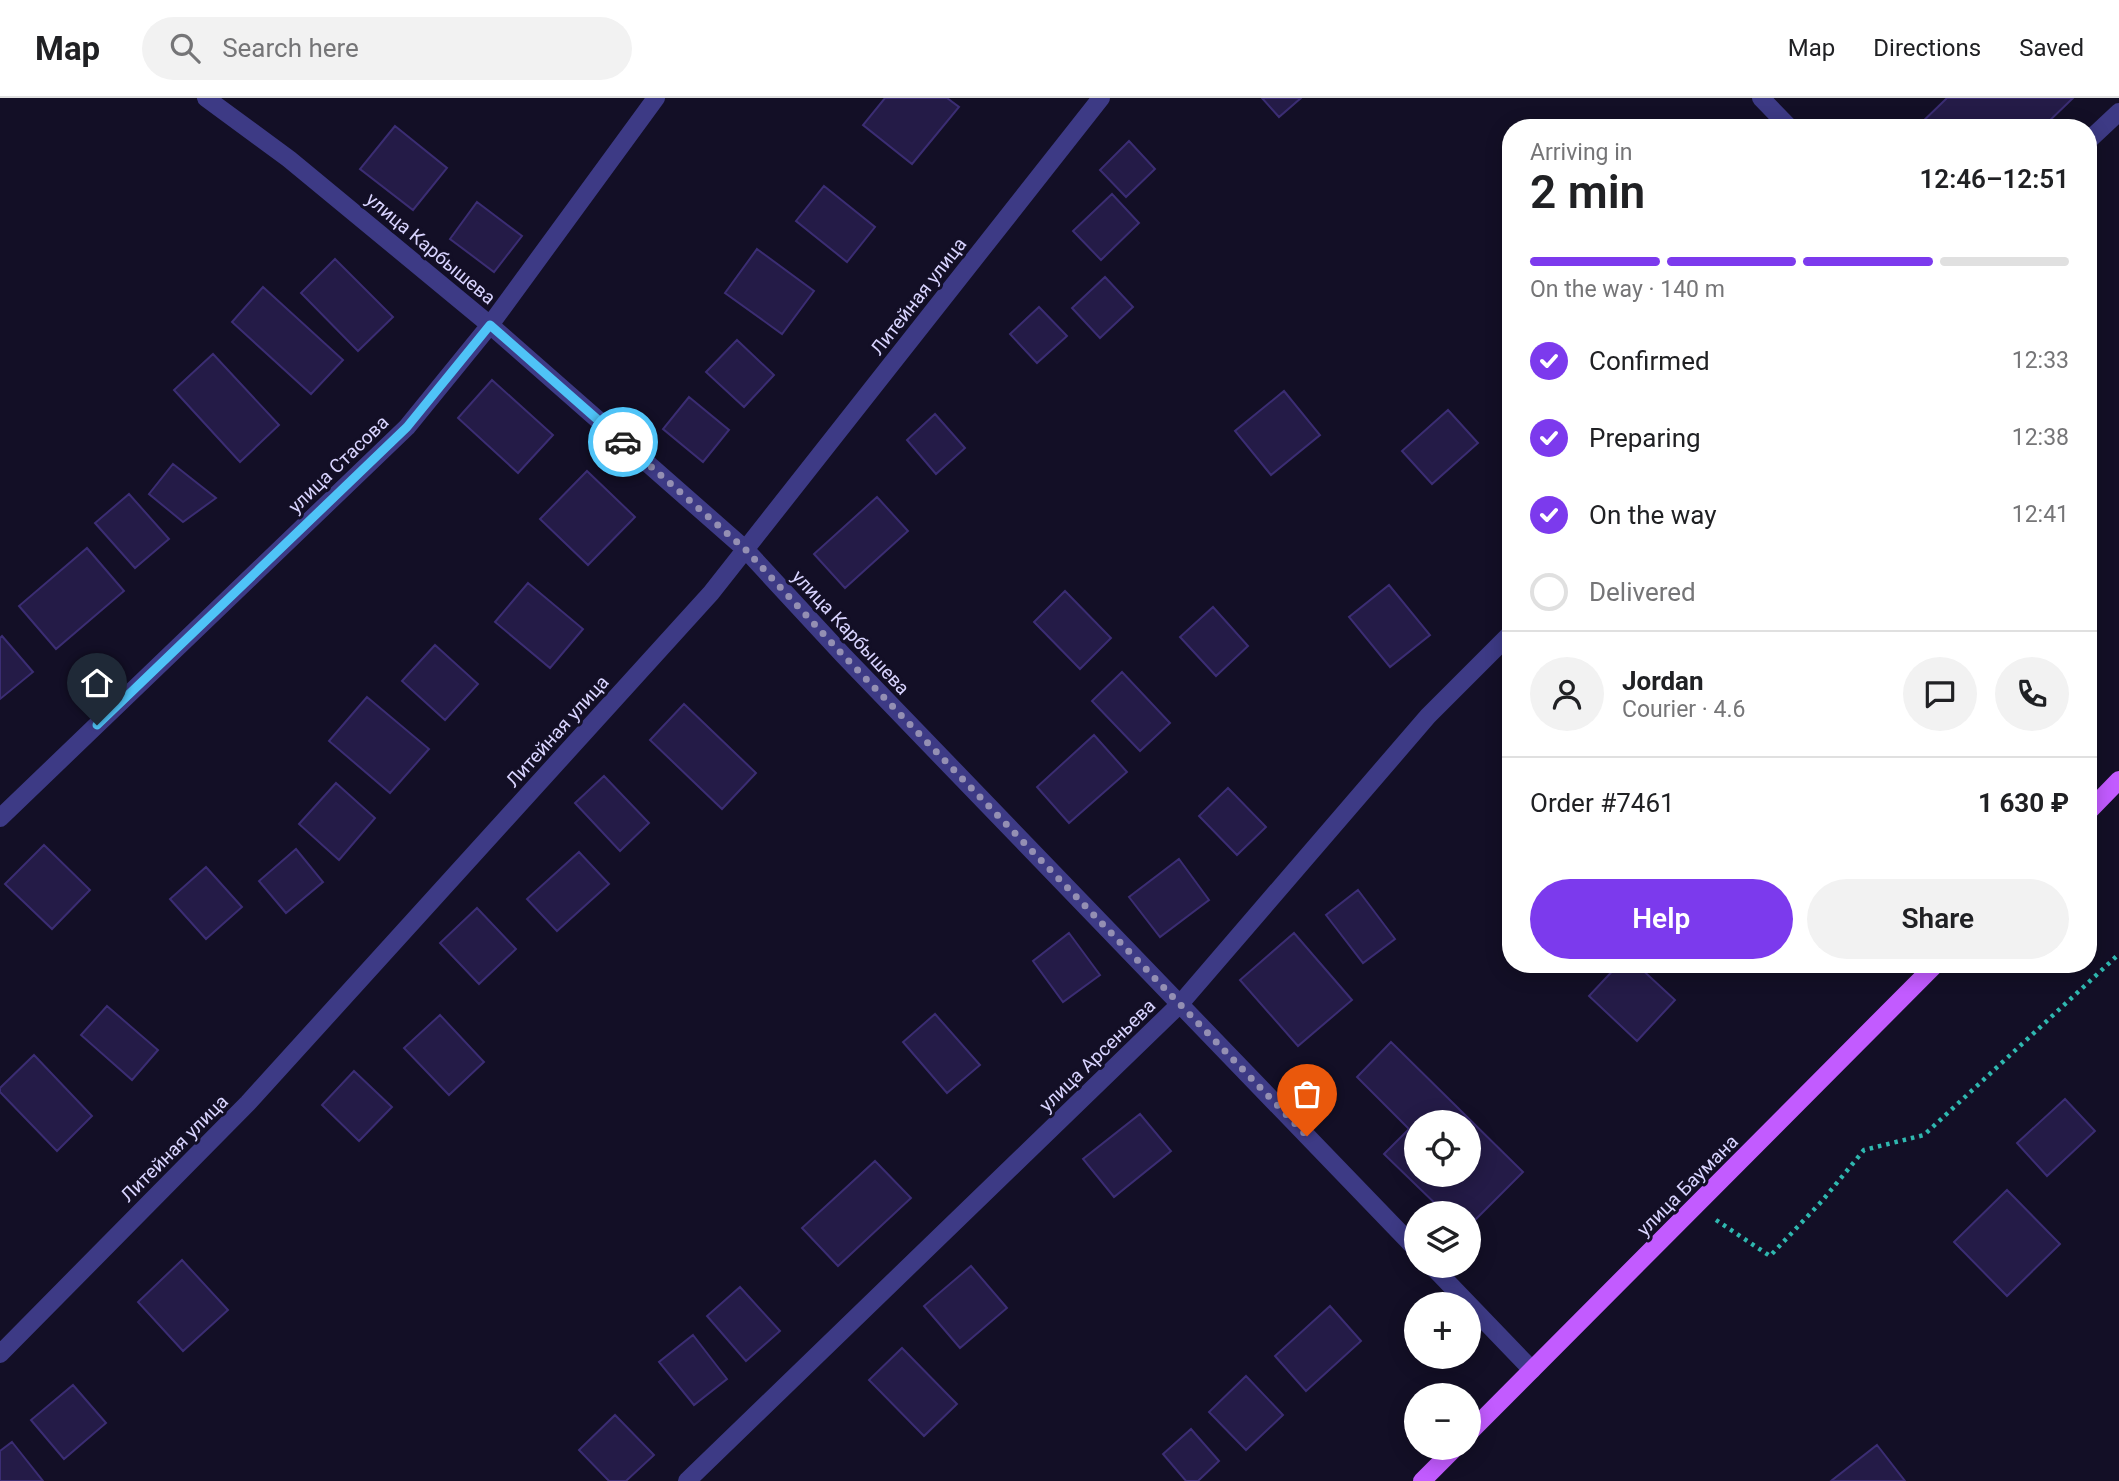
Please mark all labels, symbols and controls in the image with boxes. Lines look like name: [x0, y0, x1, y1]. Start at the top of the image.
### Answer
search box: [142, 17, 632, 80]
text: Map: [35, 29, 100, 68]
icon: search: [166, 29, 204, 67]
text: Search here: [222, 33, 359, 63]
text: Map: [1788, 34, 1835, 62]
text: Directions: [1873, 34, 1981, 62]
text: Saved: [2019, 34, 2084, 62]
text: Arriving in: [1530, 139, 1633, 166]
text: 12:46–12:51: [1919, 164, 2069, 194]
text: 2 min: [1530, 165, 1645, 219]
street label: улица Карбышева: [361, 188, 500, 309]
street label: Литейная улица: [865, 233, 971, 360]
text: On the way · 140 m: [1530, 276, 1725, 303]
icon: check: [1530, 342, 1568, 380]
text: Confirmed: [1589, 346, 1710, 376]
text: 12:33: [2012, 347, 2069, 374]
courier: [588, 407, 658, 477]
street label: улица Стасова: [283, 411, 393, 518]
icon: check: [1530, 419, 1568, 457]
icon: car: [604, 423, 642, 461]
text: Preparing: [1589, 423, 1701, 453]
text: 12:38: [2012, 424, 2069, 451]
icon: check: [1530, 496, 1568, 534]
text: On the way: [1589, 500, 1717, 530]
text: 12:41: [2012, 501, 2069, 528]
street label: улица Карбышева: [787, 565, 914, 699]
text: Delivered: [1589, 577, 1696, 607]
pin: [67, 653, 127, 725]
button: person: [1530, 657, 1604, 731]
button: chat: [1903, 657, 1977, 731]
button: phone: [1995, 657, 2069, 731]
icon: home: [78, 664, 116, 702]
text: Jordan: [1622, 666, 1704, 696]
street label: Литейная улица: [501, 671, 614, 792]
text: Courier · 4.6: [1622, 696, 1745, 723]
text: Order #7461: [1530, 788, 1675, 818]
text: 1 630 ₽: [1978, 788, 2069, 818]
button: Help: [1530, 879, 1793, 959]
button: Share: [1807, 879, 2069, 959]
street label: улица Арсеньева: [1035, 994, 1160, 1117]
pin: [1277, 1064, 1337, 1136]
icon: bag: [1288, 1075, 1326, 1113]
street label: Литейная улица: [116, 1090, 233, 1207]
map controls: [1404, 1110, 1481, 1460]
button: locate: [1404, 1110, 1481, 1187]
street label: улица Баумана: [1632, 1130, 1743, 1241]
button: layers: [1404, 1201, 1481, 1278]
button: +: [1404, 1292, 1481, 1369]
button: −: [1404, 1383, 1481, 1460]

